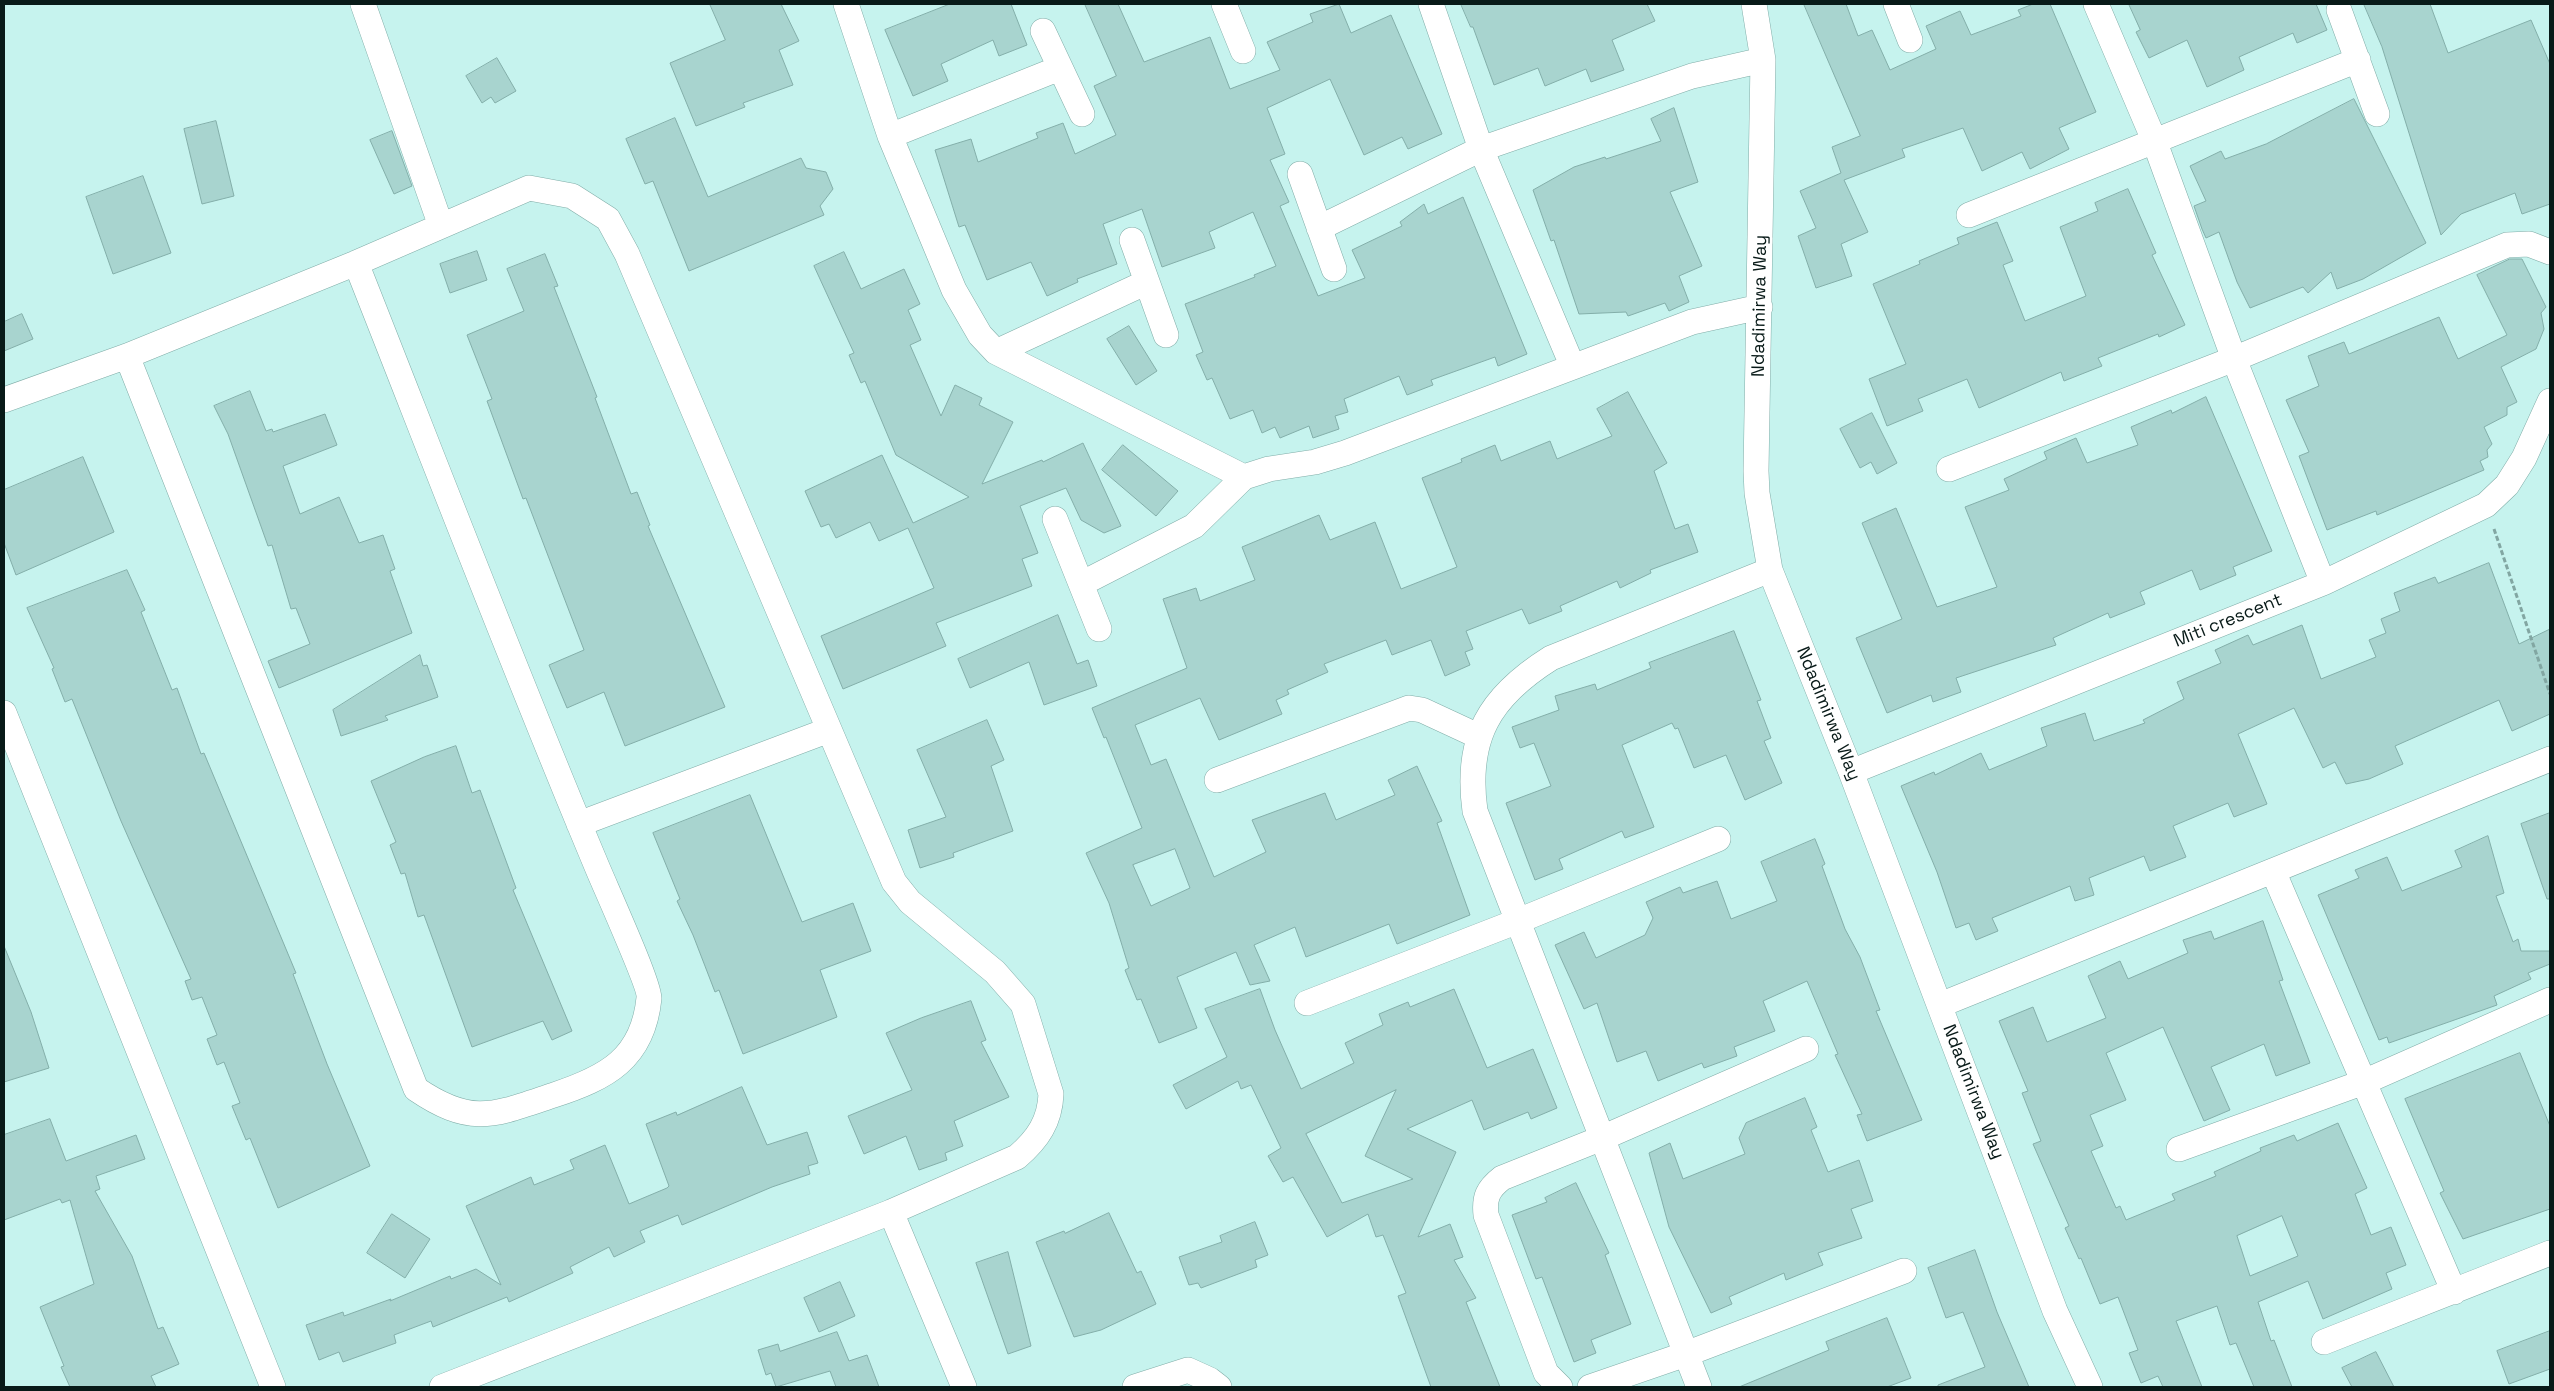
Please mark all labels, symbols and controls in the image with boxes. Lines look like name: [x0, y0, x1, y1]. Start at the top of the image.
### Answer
street label: Ndadimirwa Way: [1748, 235, 1772, 377]
street label: Miti crescent: [2171, 589, 2285, 653]
street label: Ndadimirwa Way: [1791, 644, 1865, 784]
street label: Ndadimirwa Way: [1937, 1022, 2009, 1162]

